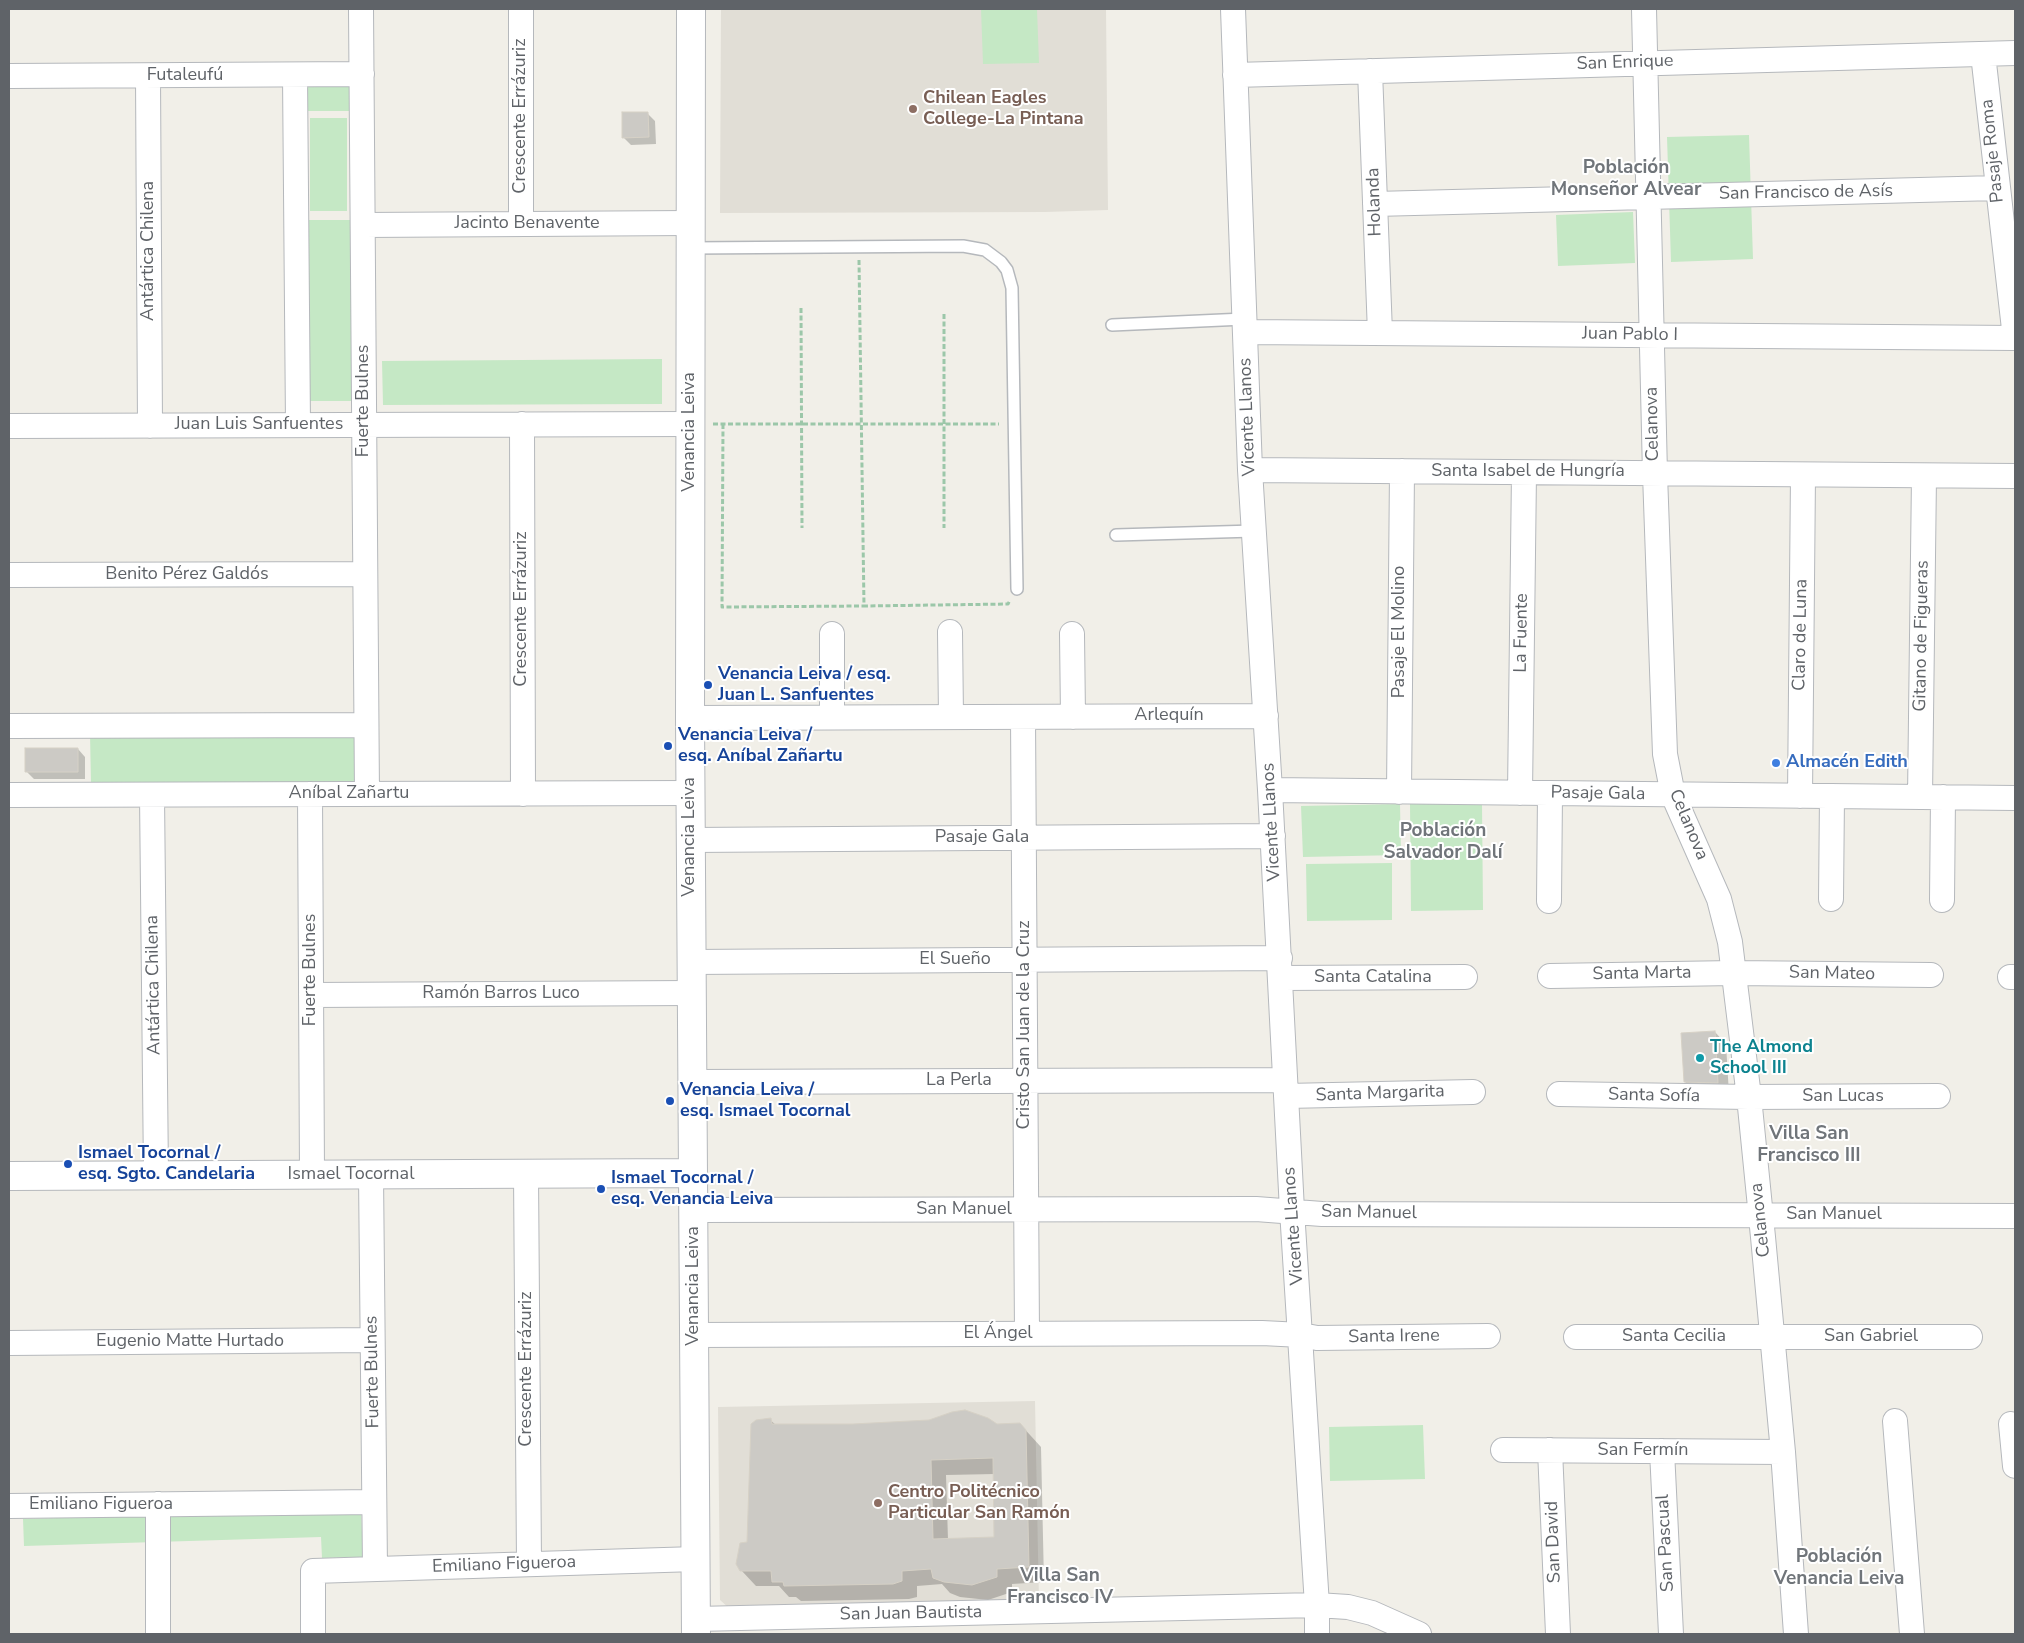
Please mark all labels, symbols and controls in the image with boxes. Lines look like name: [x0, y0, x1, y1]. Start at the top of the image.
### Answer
street label: Crescente Errázuriz: [510, 38, 532, 194]
street label: San Enrique: [1576, 51, 1674, 75]
street label: Futaleufú: [147, 65, 223, 87]
place label: Chilean Eagles College-La Pintana: [923, 88, 1084, 130]
street label: Pasaje Roma: [1977, 98, 2009, 204]
marker: Chilean Eagles College-La Pintana: [907, 103, 919, 115]
district label: Población Monseñor Alvear: [1551, 157, 1701, 201]
street label: Holanda: [1363, 167, 1387, 237]
street label: Antártica Chilena: [138, 181, 160, 321]
street label: San Francisco de Asís: [1719, 181, 1893, 205]
street label: Jacinto Benavente: [454, 213, 600, 235]
street label: Juan Pablo I: [1582, 323, 1678, 347]
street label: Fuerte Bulnes: [353, 345, 375, 457]
street label: Vicente Llanos: [1235, 357, 1261, 477]
street label: Venancia Leiva: [679, 372, 701, 492]
street label: Celanova: [1642, 386, 1664, 462]
street label: Juan Luis Sanfuentes: [175, 414, 343, 436]
street label: Santa Isabel de Hungría: [1431, 461, 1625, 483]
street label: Crescente Errázuriz: [511, 531, 533, 687]
street label: Gitano de Figueras: [1910, 560, 1934, 712]
street label: Benito Pérez Galdós: [105, 564, 269, 586]
street label: Pasaje El Molino: [1389, 566, 1411, 698]
street label: Claro de Luna: [1789, 579, 1813, 691]
street label: La Fuente: [1511, 593, 1533, 673]
place label: Venancia Leiva / esq. Juan L. Sanfuentes: [718, 664, 891, 706]
marker: Venancia Leiva / esq. Juan L. Sanfuentes: [702, 679, 714, 691]
street label: Arlequín: [1134, 705, 1204, 727]
place label: Venancia Leiva / esq. Aníbal Zañartu: [678, 725, 843, 768]
marker: Venancia Leiva / esq. Aníbal Zañartu: [662, 740, 674, 752]
place label: Almacén Edith: [1786, 752, 1908, 774]
marker: Almacén Edith: [1770, 757, 1782, 769]
street label: Vicente Llanos: [1258, 762, 1286, 882]
street label: Venancia Leiva: [679, 777, 701, 897]
street label: Pasaje Gala: [1551, 782, 1645, 806]
street label: Aníbal Zañartu: [289, 783, 409, 805]
street label: Celanova: [1663, 786, 1713, 864]
district label: Población Salvador Dalí: [1383, 820, 1503, 864]
street label: Pasaje Gala: [935, 827, 1029, 849]
street label: Fuerte Bulnes: [300, 914, 322, 1026]
street label: Antártica Chilena: [142, 915, 166, 1055]
street label: Cristo San Juan de la Cruz: [1014, 920, 1036, 1130]
street label: El Sueño: [919, 949, 991, 971]
street label: Santa Marta: [1592, 962, 1692, 986]
street label: San Mateo: [1789, 962, 1875, 986]
street label: Santa Catalina: [1314, 967, 1432, 989]
street label: Ramón Barros Luco: [422, 983, 580, 1005]
place label: The Almond School III: [1710, 1037, 1813, 1080]
marker: The Almond School III: [1694, 1052, 1706, 1064]
street label: La Perla: [926, 1070, 992, 1092]
place label: Venancia Leiva / esq. Ismael Tocornal: [680, 1080, 850, 1122]
street label: Santa Margarita: [1315, 1081, 1445, 1107]
street label: Santa Sofía: [1608, 1084, 1700, 1108]
street label: San Lucas: [1802, 1086, 1884, 1108]
marker: Venancia Leiva / esq. Ismael Tocornal: [664, 1095, 676, 1107]
district label: Villa San Francisco III: [1757, 1123, 1861, 1167]
place label: Ismael Tocornal / esq. Sgto. Candelaria: [78, 1143, 255, 1186]
marker: Ismael Tocornal / esq. Sgto. Candelaria: [62, 1158, 74, 1170]
street label: Ismael Tocornal: [288, 1164, 414, 1186]
street label: Vicente Llanos: [1279, 1166, 1309, 1286]
place label: Ismael Tocornal / esq. Venancia Leiva: [611, 1168, 773, 1210]
street label: Celanova: [1746, 1182, 1776, 1258]
marker: Ismael Tocornal / esq. Venancia Leiva: [595, 1183, 607, 1195]
street label: San Manuel: [916, 1199, 1012, 1221]
street label: San Manuel: [1321, 1201, 1417, 1225]
street label: San Manuel: [1786, 1204, 1882, 1226]
street label: Venancia Leiva: [683, 1226, 705, 1346]
street label: Crescente Errázuriz: [516, 1291, 538, 1447]
street label: Fuerte Bulnes: [361, 1315, 385, 1429]
street label: El Ángel: [963, 1323, 1033, 1345]
street label: Santa Irene: [1348, 1325, 1440, 1349]
street label: Santa Cecilia: [1622, 1326, 1726, 1348]
street label: San Gabriel: [1824, 1326, 1918, 1348]
street label: Eugenio Matte Hurtado: [96, 1331, 284, 1353]
street label: San Fermín: [1598, 1440, 1688, 1462]
place label: Centro Politécnico Particular San Ramón: [888, 1482, 1070, 1525]
street label: Emiliano Figueroa: [29, 1494, 173, 1516]
street label: San Pascual: [1653, 1494, 1679, 1592]
marker: Centro Politécnico Particular San Ramón: [872, 1497, 884, 1509]
street label: San David: [1542, 1501, 1566, 1583]
district label: Población Venancia Leiva: [1774, 1546, 1904, 1590]
street label: Emiliano Figueroa: [432, 1552, 576, 1578]
district label: Villa San Francisco IV: [1007, 1565, 1113, 1609]
street label: San Juan Bautista: [840, 1602, 982, 1626]

